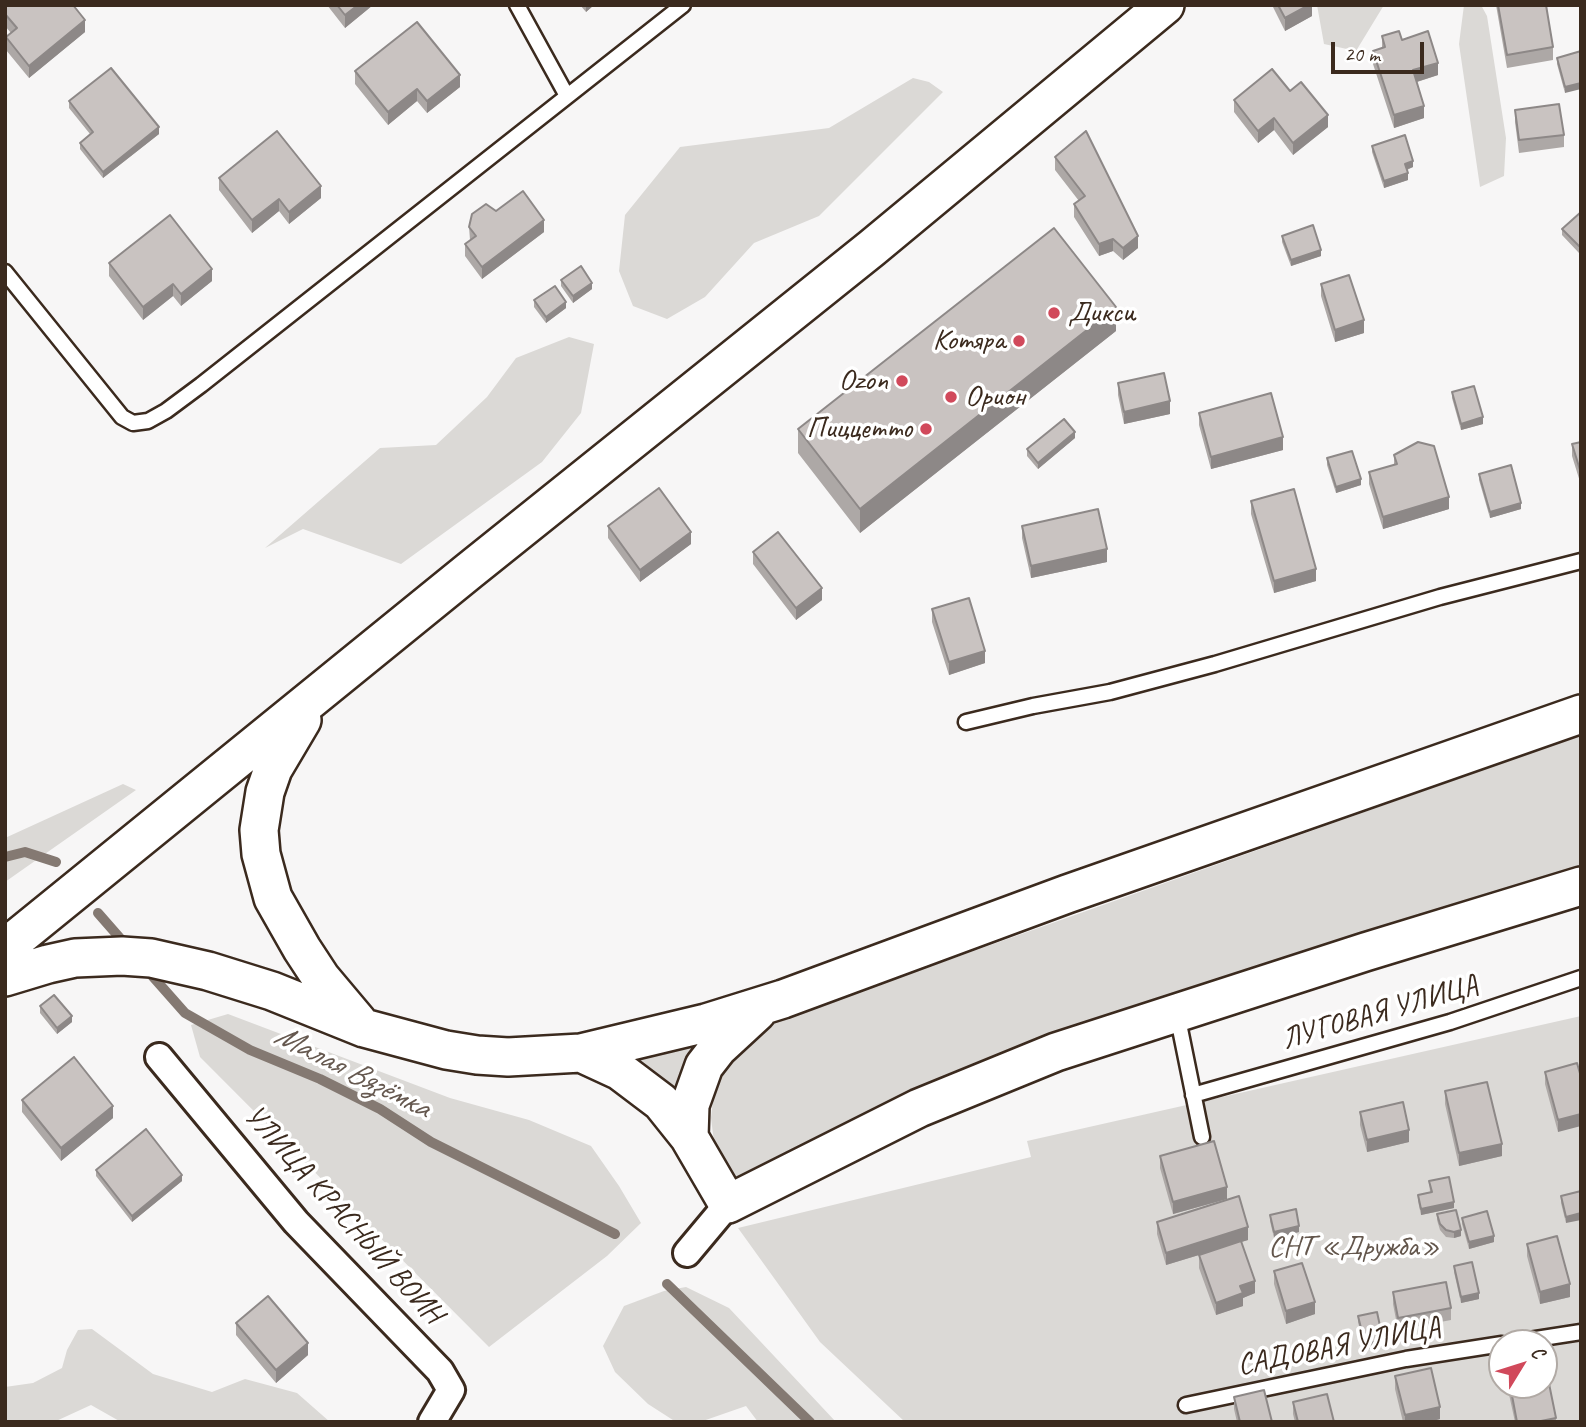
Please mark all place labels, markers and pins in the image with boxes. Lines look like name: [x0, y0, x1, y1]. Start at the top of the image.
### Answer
place label: Дикси: [1068, 295, 1135, 331]
marker: Дикси: [1046, 305, 1062, 321]
place label: Котяра: [933, 323, 1005, 359]
marker: Котяра: [1011, 333, 1027, 349]
place label: Ozon: [839, 363, 888, 399]
marker: Ozon: [894, 373, 910, 389]
place label: Орион: [965, 379, 1025, 415]
marker: Орион: [943, 389, 959, 405]
place label: Пиццетто: [806, 411, 912, 447]
marker: Пиццетто: [918, 421, 934, 437]

